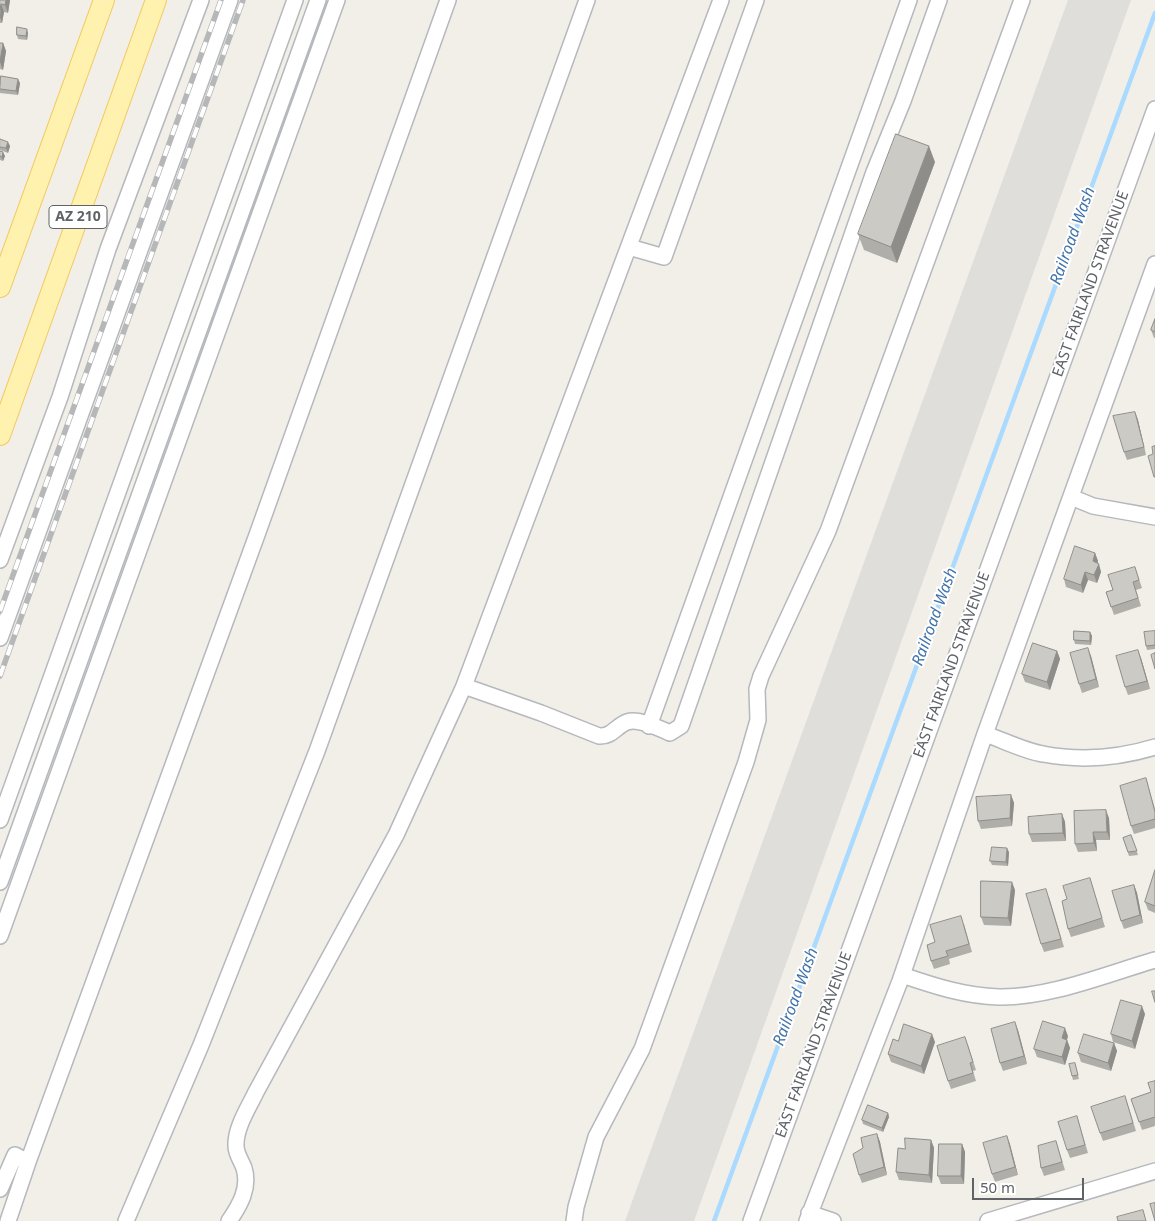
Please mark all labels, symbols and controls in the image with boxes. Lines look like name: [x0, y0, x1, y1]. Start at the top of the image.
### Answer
water label: Railroad Wash: [1046, 184, 1100, 288]
street label: EAST FAIRLAND STRAVENUE: [1049, 189, 1133, 379]
road number: AZ 210: [49, 206, 107, 228]
water label: Railroad Wash: [908, 565, 962, 669]
street label: EAST FAIRLAND STRAVENUE: [910, 570, 994, 760]
water label: Railroad Wash: [769, 945, 823, 1049]
street label: EAST FAIRLAND STRAVENUE: [772, 950, 856, 1140]
scale bar: [975, 1168, 1088, 1200]
text: 50 m: [980, 1177, 1015, 1197]

